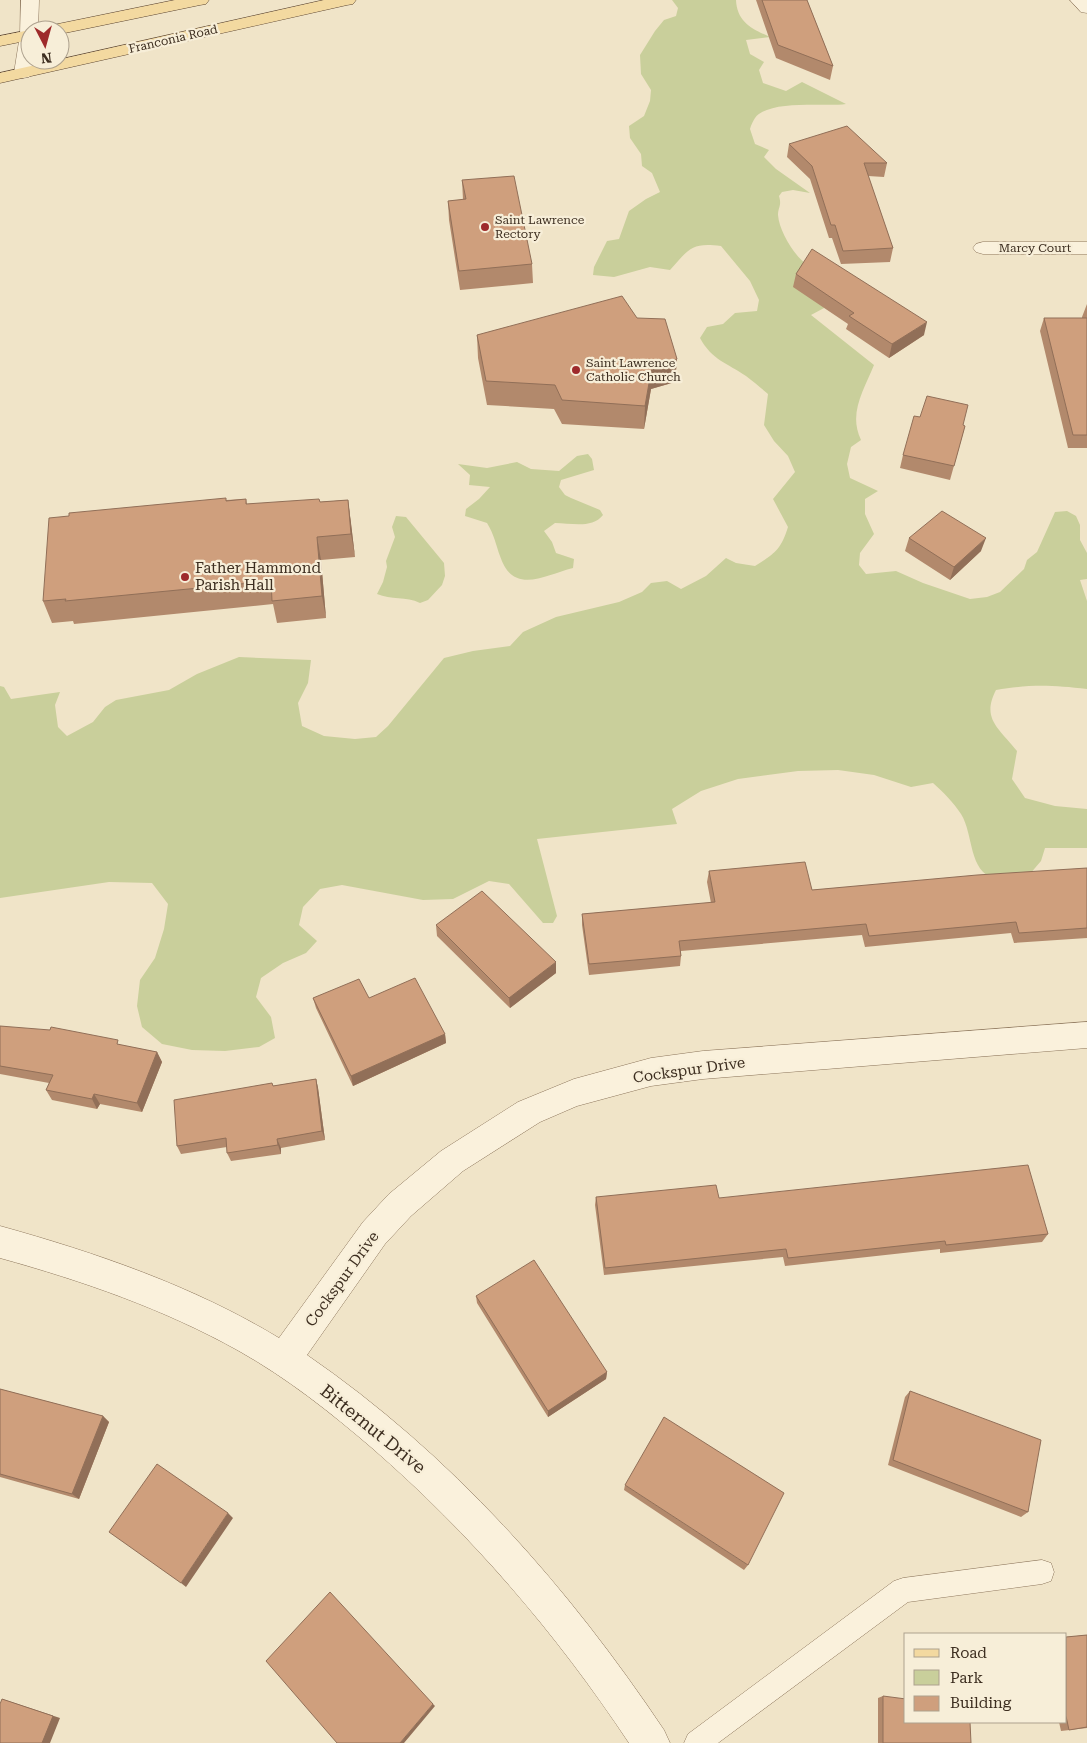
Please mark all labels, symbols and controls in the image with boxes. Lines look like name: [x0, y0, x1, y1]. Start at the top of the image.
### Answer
north arrow: [20, 20, 70, 70]
street label: Franconia Road: [127, 22, 219, 56]
text: N: [40, 49, 53, 66]
place label: Saint Lawrence Rectory: [495, 213, 585, 241]
marker: Saint Lawrence Rectory: [479, 221, 491, 233]
street label: Marcy Court: [999, 241, 1072, 255]
place label: Saint Lawrence Catholic Church: [586, 356, 681, 384]
marker: Saint Lawrence Catholic Church: [570, 364, 582, 376]
place label: Father Hammond Parish Hall: [195, 559, 321, 594]
marker: Father Hammond Parish Hall: [179, 571, 191, 583]
street label: Cockspur Drive: [632, 1053, 746, 1087]
street label: Cockspur Drive: [301, 1228, 383, 1330]
street label: Bitternut Drive: [316, 1380, 430, 1478]
legend: [904, 1633, 1067, 1723]
text: Road: [950, 1644, 987, 1662]
text: Park: [950, 1669, 984, 1687]
text: Building: [950, 1694, 1012, 1712]

